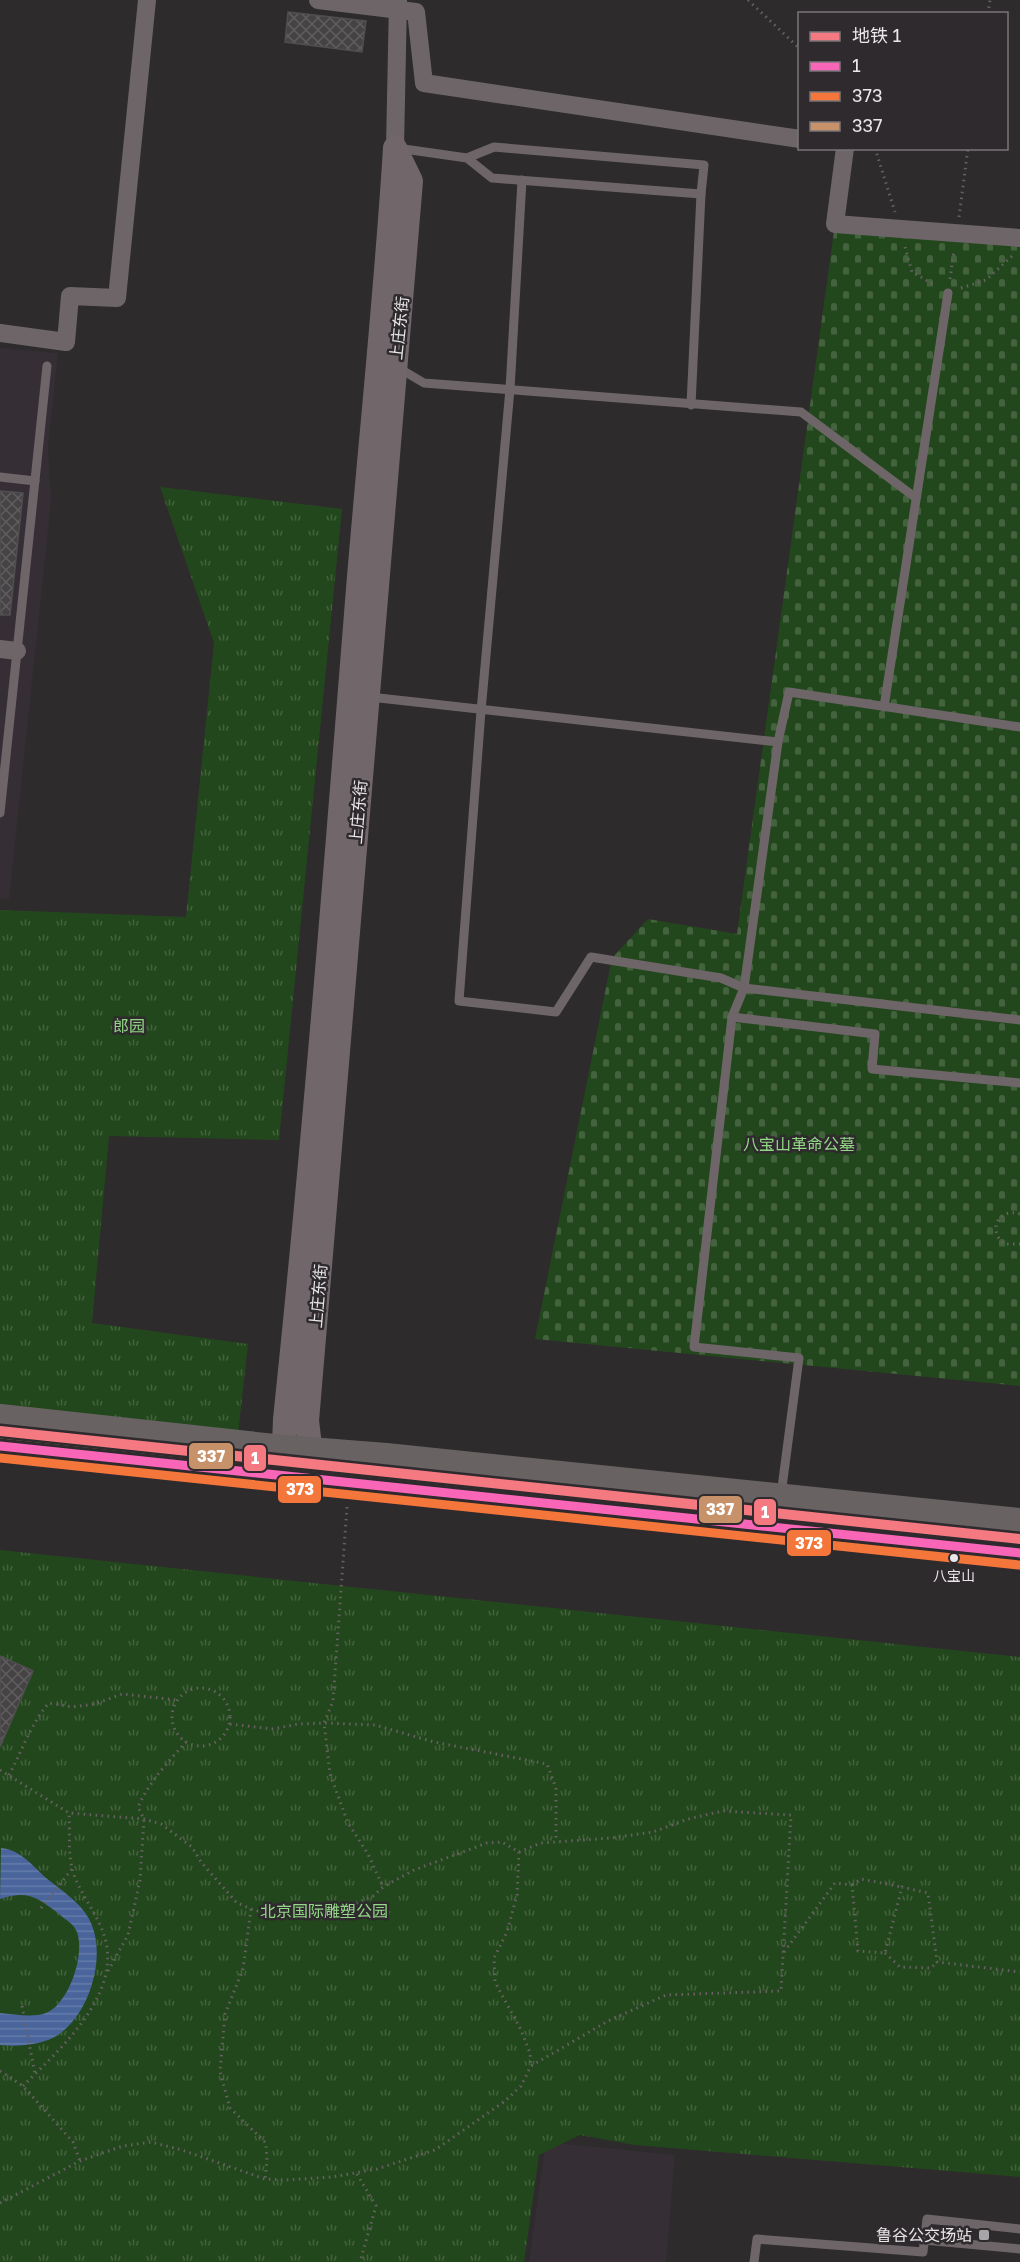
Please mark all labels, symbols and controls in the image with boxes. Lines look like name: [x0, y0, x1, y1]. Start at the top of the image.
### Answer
legend: [798, 12, 1008, 150]
text: 地铁 1: [852, 24, 901, 46]
text: 1: [852, 54, 861, 76]
text: 373: [852, 84, 883, 106]
text: 337: [852, 114, 883, 136]
street label: 上庄东街: [386, 295, 412, 361]
street label: 上庄东街: [345, 779, 371, 845]
park label: 郎园: [113, 1016, 145, 1036]
park label: 八宝山革命公墓: [743, 1134, 855, 1154]
street label: 上庄东街: [305, 1263, 331, 1329]
line badge: 337: [188, 1442, 234, 1470]
line badge: 1: [243, 1444, 267, 1472]
text: 337: [197, 1446, 225, 1466]
text: 1: [251, 1448, 259, 1468]
line badge: 373: [277, 1475, 322, 1504]
text: 373: [286, 1479, 314, 1499]
line badge: 337: [698, 1495, 743, 1524]
line badge: 1: [753, 1498, 777, 1526]
text: 337: [706, 1499, 734, 1519]
text: 1: [761, 1502, 769, 1522]
line badge: 373: [786, 1529, 832, 1557]
text: 373: [795, 1533, 823, 1553]
marker: 八宝山: [948, 1552, 960, 1564]
place label: 八宝山: [933, 1567, 975, 1584]
park label: 北京国际雕塑公园: [260, 1901, 388, 1921]
place label: 鲁谷公交场站: [876, 2225, 972, 2245]
marker: 鲁谷公交场站: [977, 2228, 991, 2242]

